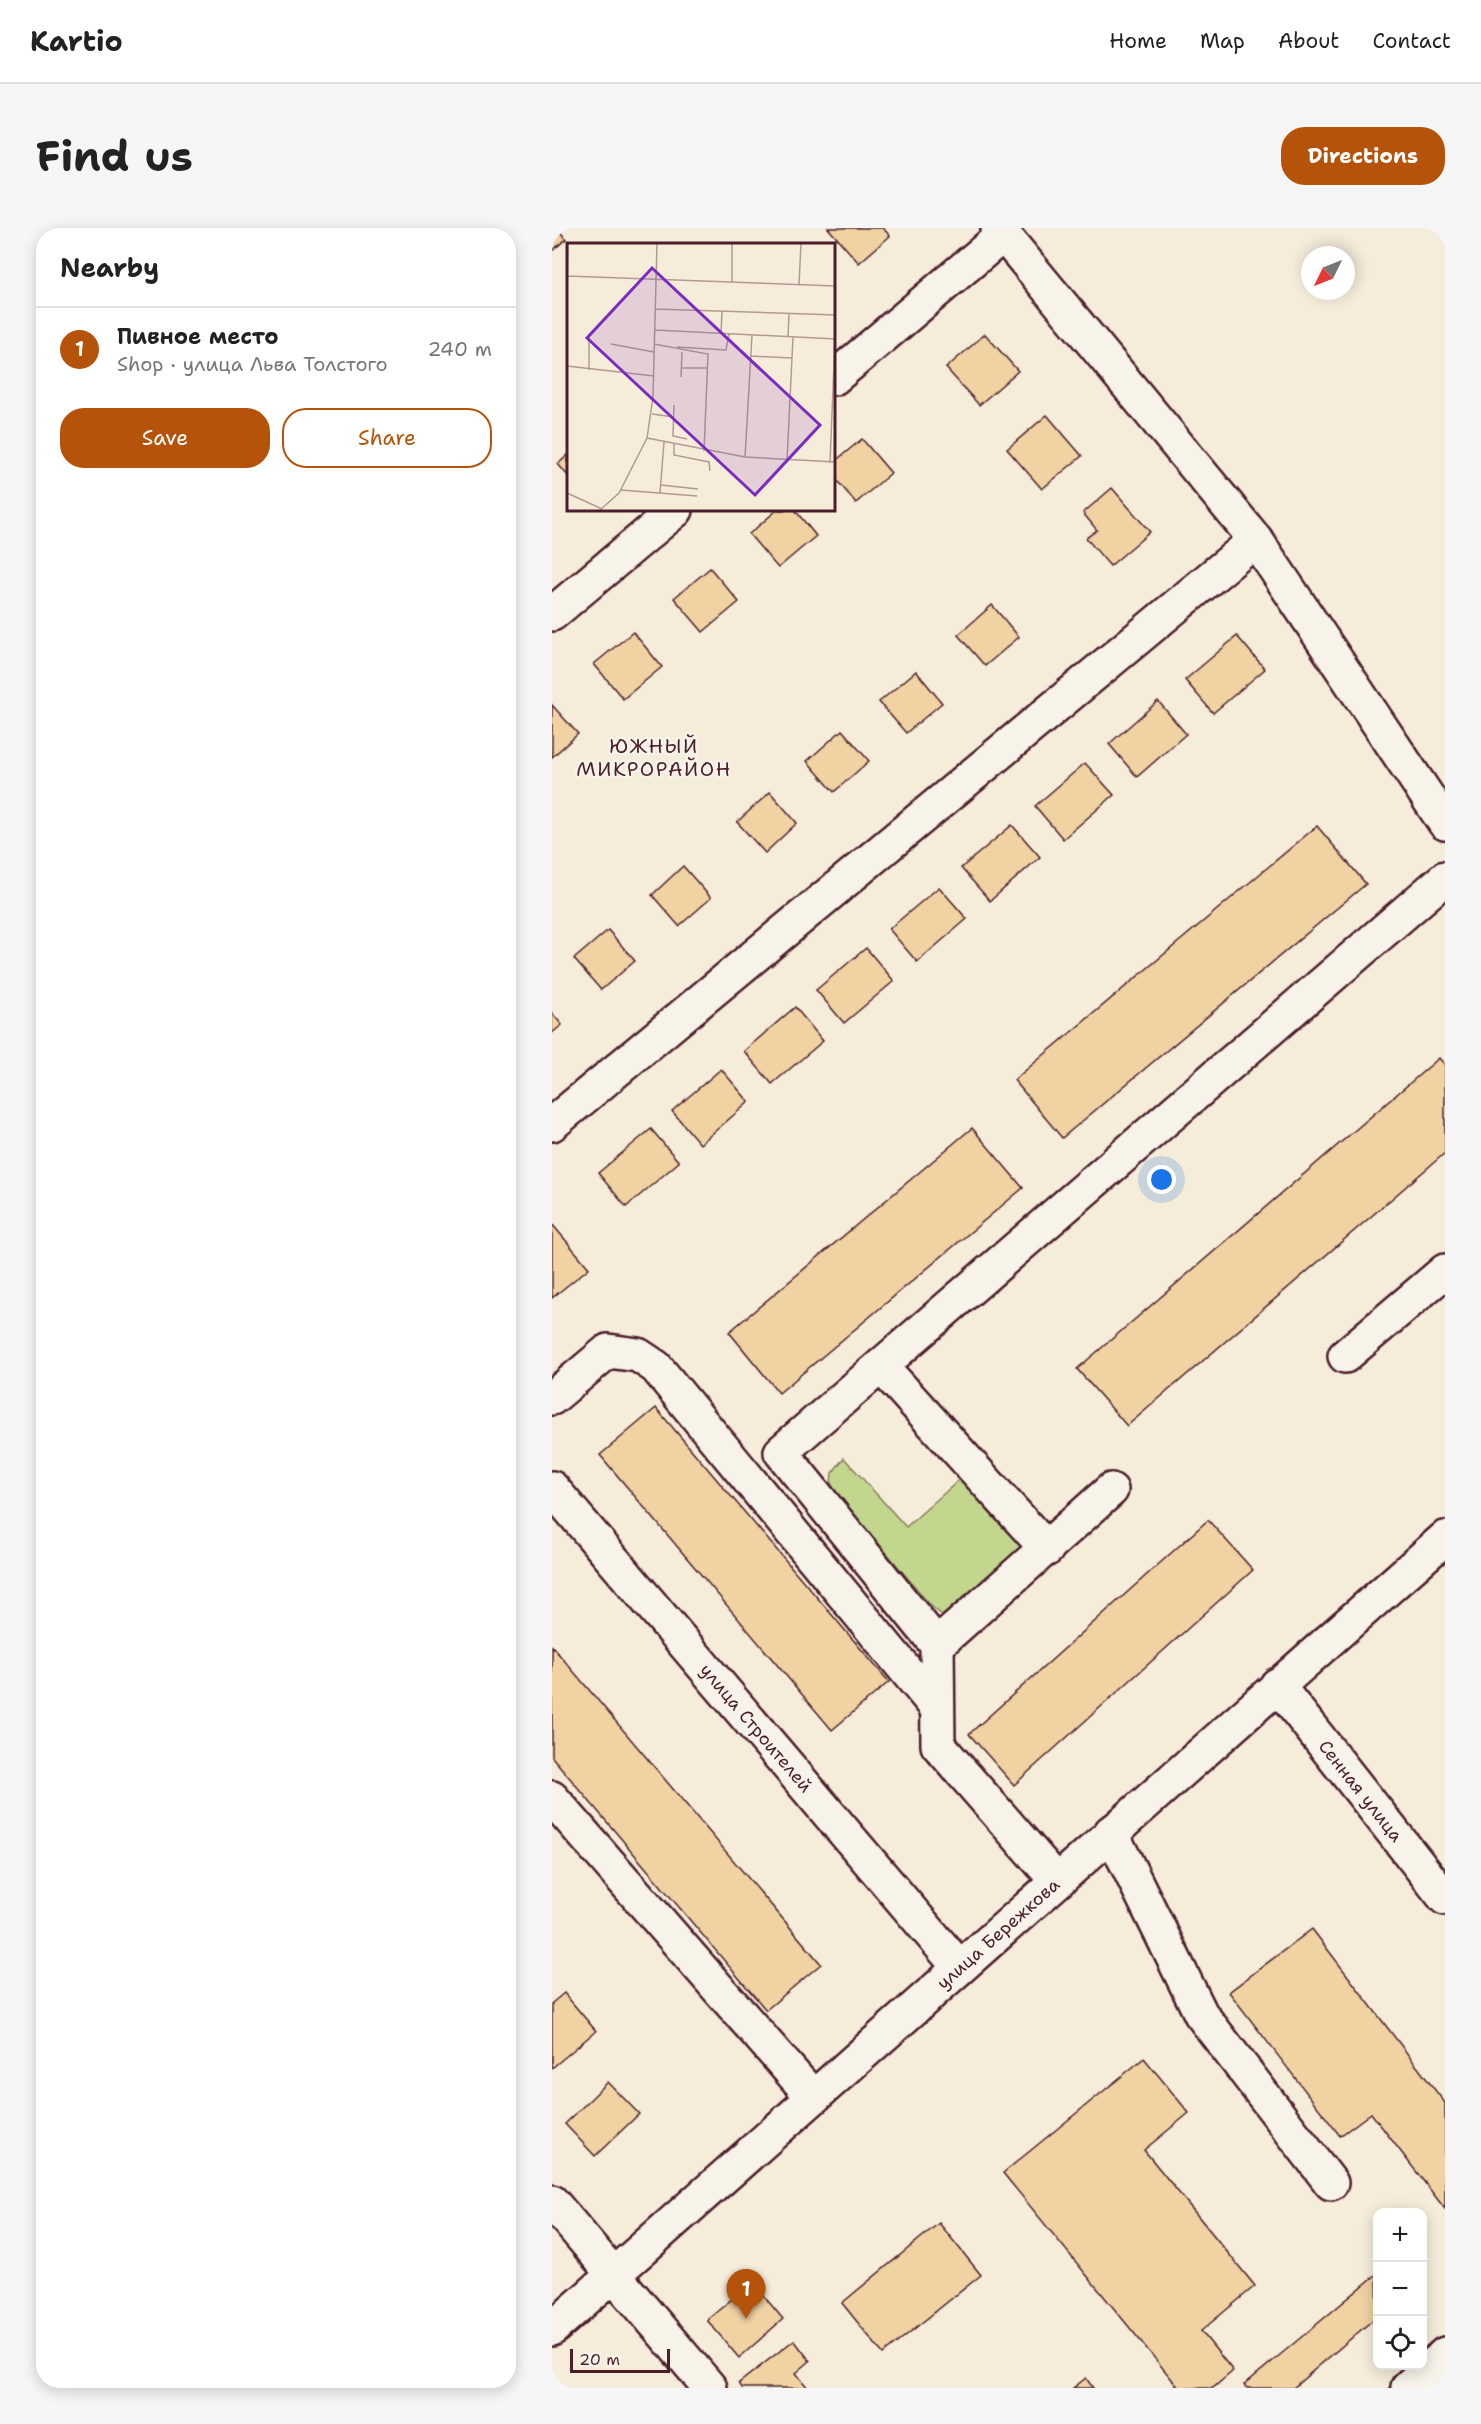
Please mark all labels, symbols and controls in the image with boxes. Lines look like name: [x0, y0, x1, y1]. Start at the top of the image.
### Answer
text: Kartio: [30, 22, 123, 60]
text: Home: [1109, 27, 1167, 55]
text: Map: [1200, 27, 1245, 55]
text: About: [1278, 27, 1339, 55]
text: Contact: [1372, 27, 1451, 55]
button: Directions: [1281, 127, 1445, 185]
text: Find us: [36, 128, 193, 184]
inset map: [567, 243, 836, 512]
north arrow: [1301, 246, 1355, 300]
text: Nearby: [60, 250, 159, 285]
text: Пивное место: [117, 322, 279, 351]
text: 1: [75, 336, 84, 362]
text: 240 m: [427, 336, 492, 362]
text: Shop · улица Льва Толстого: [117, 351, 388, 377]
button: Save: [60, 408, 270, 468]
button: Share: [282, 408, 492, 468]
district label: ЮЖНЫЙ МИКРОРАЙОН: [576, 733, 732, 782]
your location: [1147, 1165, 1176, 1194]
street label: улица Строителей: [694, 1659, 818, 1798]
street label: Сенная улица: [1313, 1735, 1408, 1847]
street label: улица Бережкова: [931, 1873, 1065, 1995]
map controls: [1373, 2208, 1427, 2370]
button: +: [1373, 2208, 1427, 2262]
button: −: [1373, 2262, 1427, 2316]
pin: 1: [726, 2270, 766, 2319]
button: locate: [1373, 2316, 1427, 2370]
scale bar: [570, 2346, 670, 2374]
text: 20 m: [579, 2349, 620, 2370]

